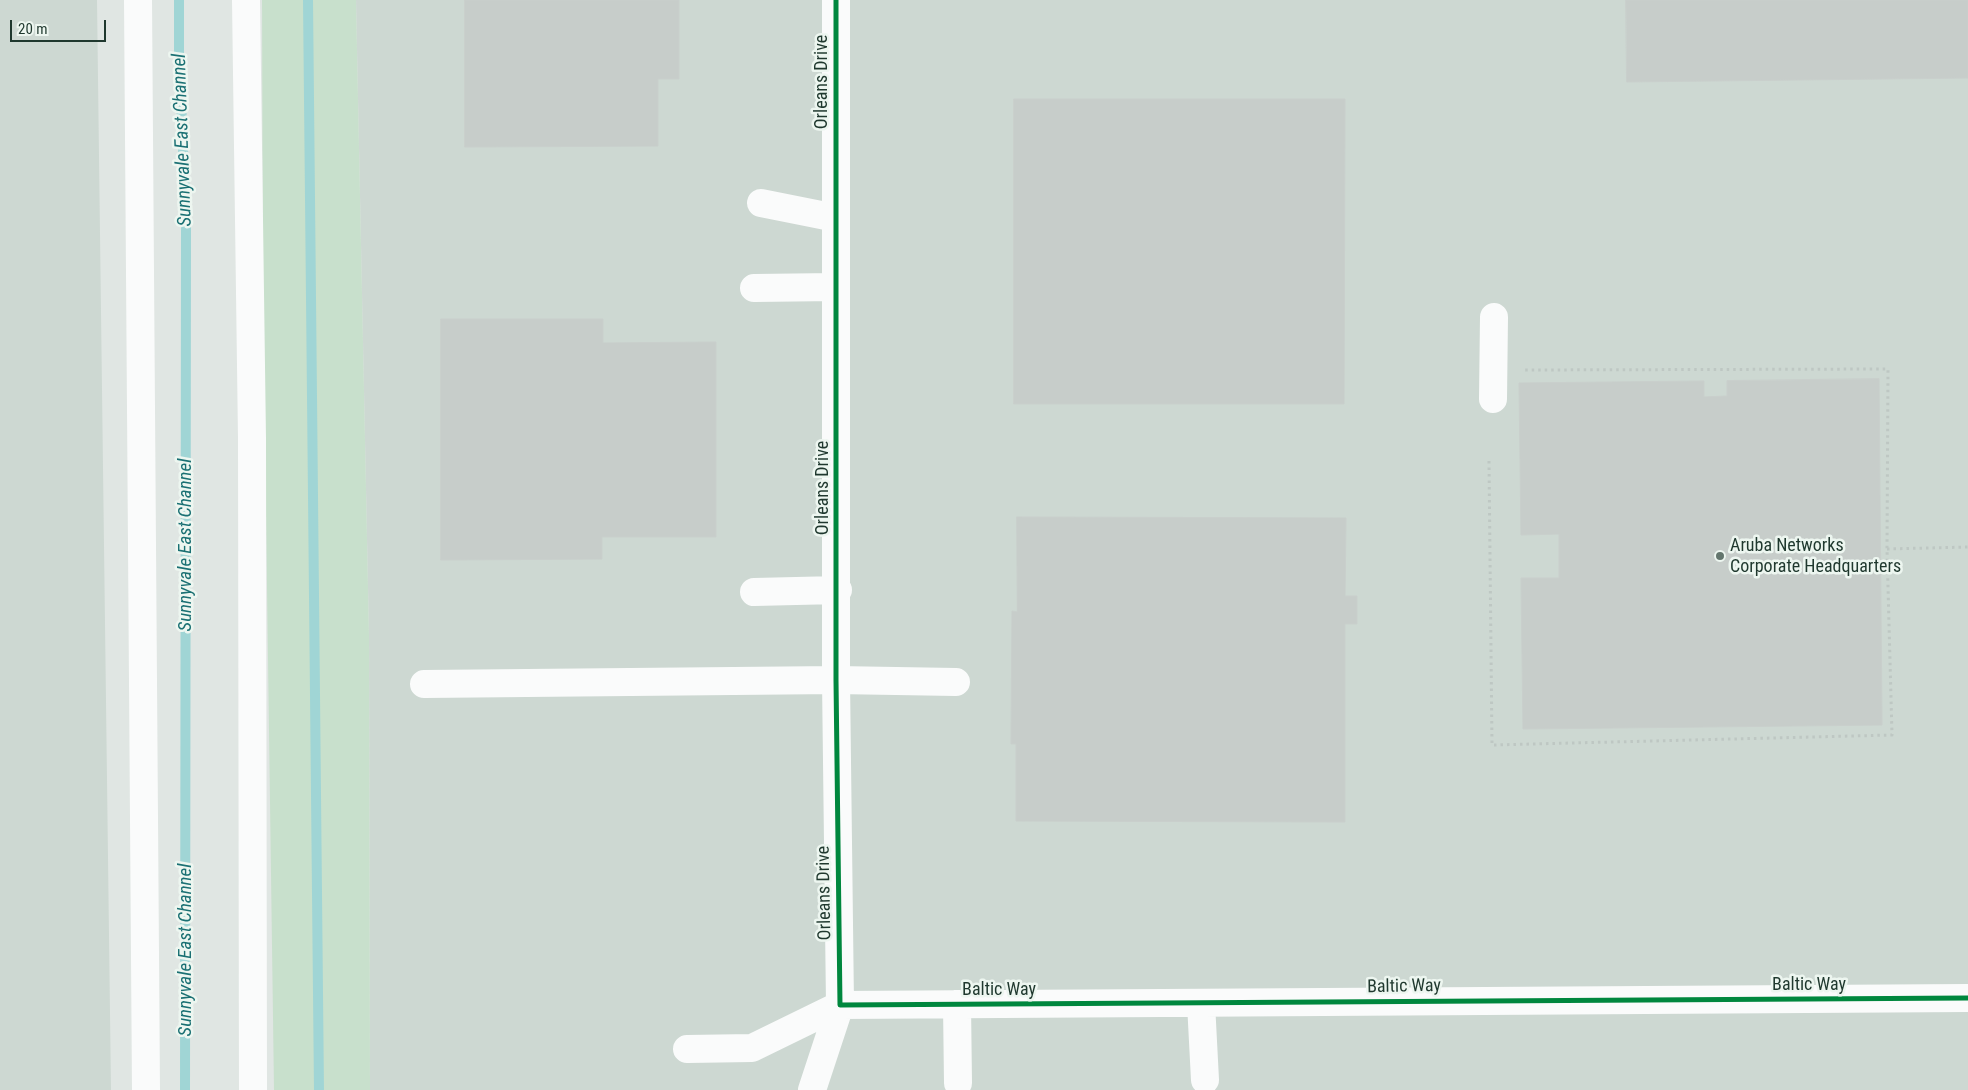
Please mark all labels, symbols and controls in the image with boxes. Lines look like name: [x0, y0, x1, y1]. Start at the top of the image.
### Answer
scale bar: [12, 10, 109, 42]
text: 20 m: [18, 20, 48, 38]
street label: Orleans Drive: [811, 35, 833, 129]
water label: Sunnyvale East Channel: [169, 53, 197, 227]
street label: Orleans Drive: [812, 441, 834, 535]
water label: Sunnyvale East Channel: [175, 459, 197, 631]
place label: Aruba Networks Corporate Headquarters: [1730, 535, 1901, 578]
marker: Aruba Networks Corporate Headquarters: [1714, 550, 1726, 562]
street label: Orleans Drive: [813, 846, 837, 940]
water label: Sunnyvale East Channel: [175, 864, 197, 1036]
street label: Baltic Way: [1772, 974, 1846, 996]
street label: Baltic Way: [1367, 976, 1441, 998]
street label: Baltic Way: [962, 979, 1036, 1001]

